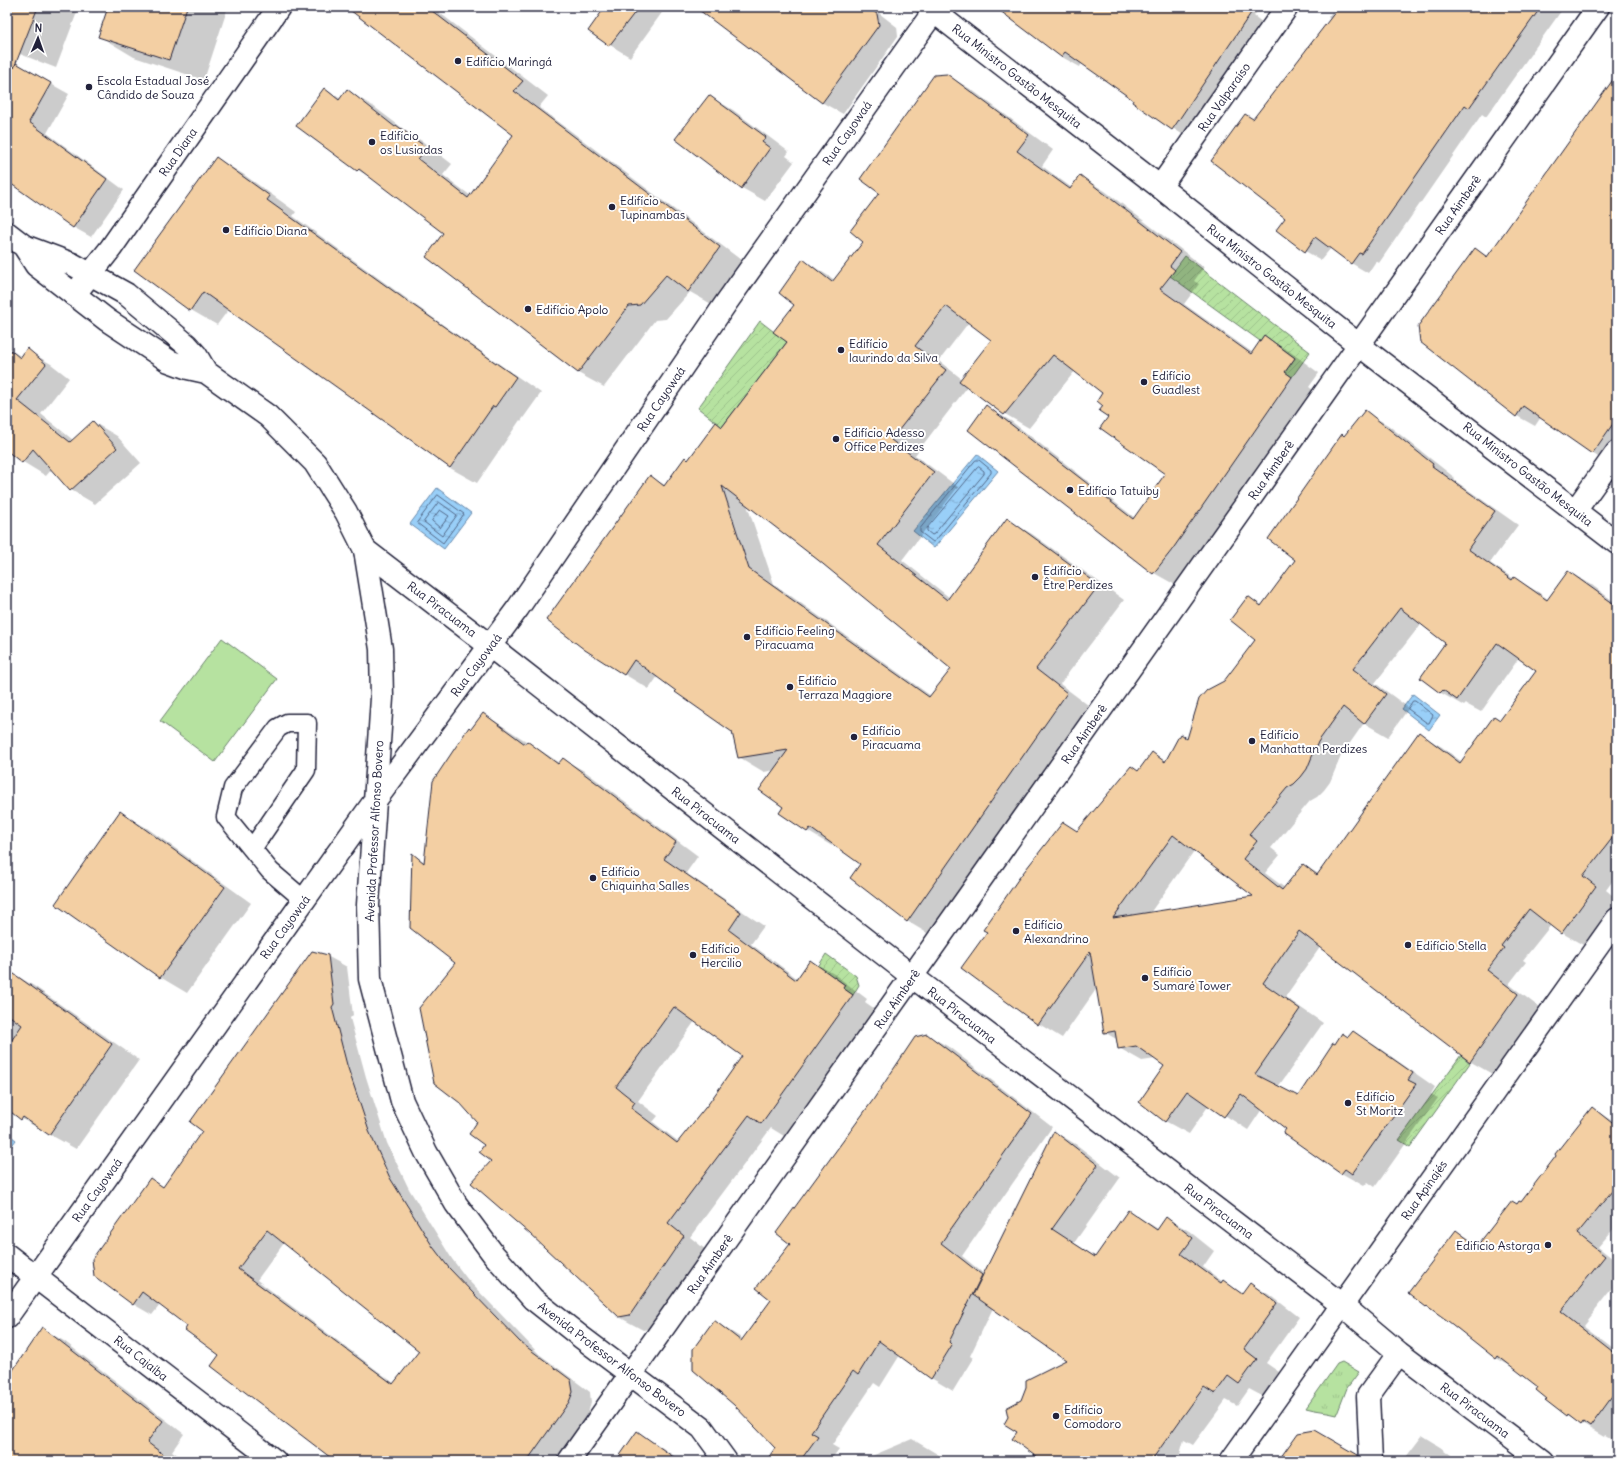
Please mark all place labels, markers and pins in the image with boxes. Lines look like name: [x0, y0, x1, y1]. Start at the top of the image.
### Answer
place label: Edifício Maringá: [466, 54, 552, 69]
marker: Edifício Maringá: [453, 56, 463, 66]
place label: Escola Estadual José Cândido de Souza: [97, 73, 209, 102]
marker: Escola Estadual José Cândido de Souza: [84, 82, 94, 92]
place label: Edifício os Lusiadas: [380, 128, 443, 157]
marker: Edifício os Lusiadas: [367, 137, 377, 147]
place label: Edifício Tupinambas: [620, 193, 685, 222]
marker: Edifício Tupinambas: [607, 202, 617, 212]
place label: Edifício Diana: [234, 223, 308, 238]
marker: Edifício Diana: [221, 225, 231, 235]
place label: Edifício Apolo: [536, 302, 609, 317]
marker: Edifício Apolo: [523, 304, 533, 314]
place label: Edifício laurindo da Silva: [849, 336, 938, 365]
marker: Edifício laurindo da Silva: [836, 345, 846, 355]
place label: Edifício Guadlest: [1152, 368, 1200, 397]
marker: Edifício Guadlest: [1139, 377, 1149, 387]
place label: Edifício Adesso Office Perdizes: [844, 425, 925, 454]
marker: Edifício Adesso Office Perdizes: [831, 434, 841, 444]
place label: Edifício Tatuiby: [1078, 483, 1159, 498]
marker: Edifício Tatuiby: [1065, 485, 1075, 495]
place label: Edifício Être Perdizes: [1043, 563, 1113, 592]
marker: Edifício Être Perdizes: [1030, 572, 1040, 582]
place label: Edifício Feeling Piracuama: [755, 623, 835, 652]
marker: Edifício Feeling Piracuama: [742, 632, 752, 642]
place label: Edifício Terraza Maggiore: [798, 673, 892, 702]
marker: Edifício Terraza Maggiore: [785, 682, 795, 692]
place label: Edifício Piracuama: [862, 723, 921, 752]
place label: Edifício Manhattan Perdizes: [1260, 727, 1367, 756]
marker: Edifício Piracuama: [849, 732, 859, 742]
marker: Edifício Manhattan Perdizes: [1247, 736, 1257, 746]
place label: Edifício Chiquinha Salles: [601, 864, 689, 893]
marker: Edifício Chiquinha Salles: [588, 873, 598, 883]
place label: Edifício Alexandrino: [1024, 917, 1089, 946]
marker: Edifício Alexandrino: [1011, 926, 1021, 936]
place label: Edifício Stella: [1416, 938, 1487, 953]
marker: Edifício Stella: [1403, 940, 1413, 950]
place label: Edifício Hercilio: [701, 941, 742, 970]
marker: Edifício Hercilio: [688, 950, 698, 960]
place label: Edifício Sumaré Tower: [1153, 964, 1231, 993]
marker: Edifício Sumaré Tower: [1140, 973, 1150, 983]
place label: Edifício St Moritz: [1356, 1089, 1403, 1118]
marker: Edifício St Moritz: [1343, 1098, 1353, 1108]
place label: Edificio Astorga: [1456, 1238, 1540, 1253]
marker: Edificio Astorga: [1543, 1240, 1553, 1250]
place label: Edifício Comodoro: [1064, 1402, 1121, 1431]
marker: Edifício Comodoro: [1051, 1411, 1061, 1421]

